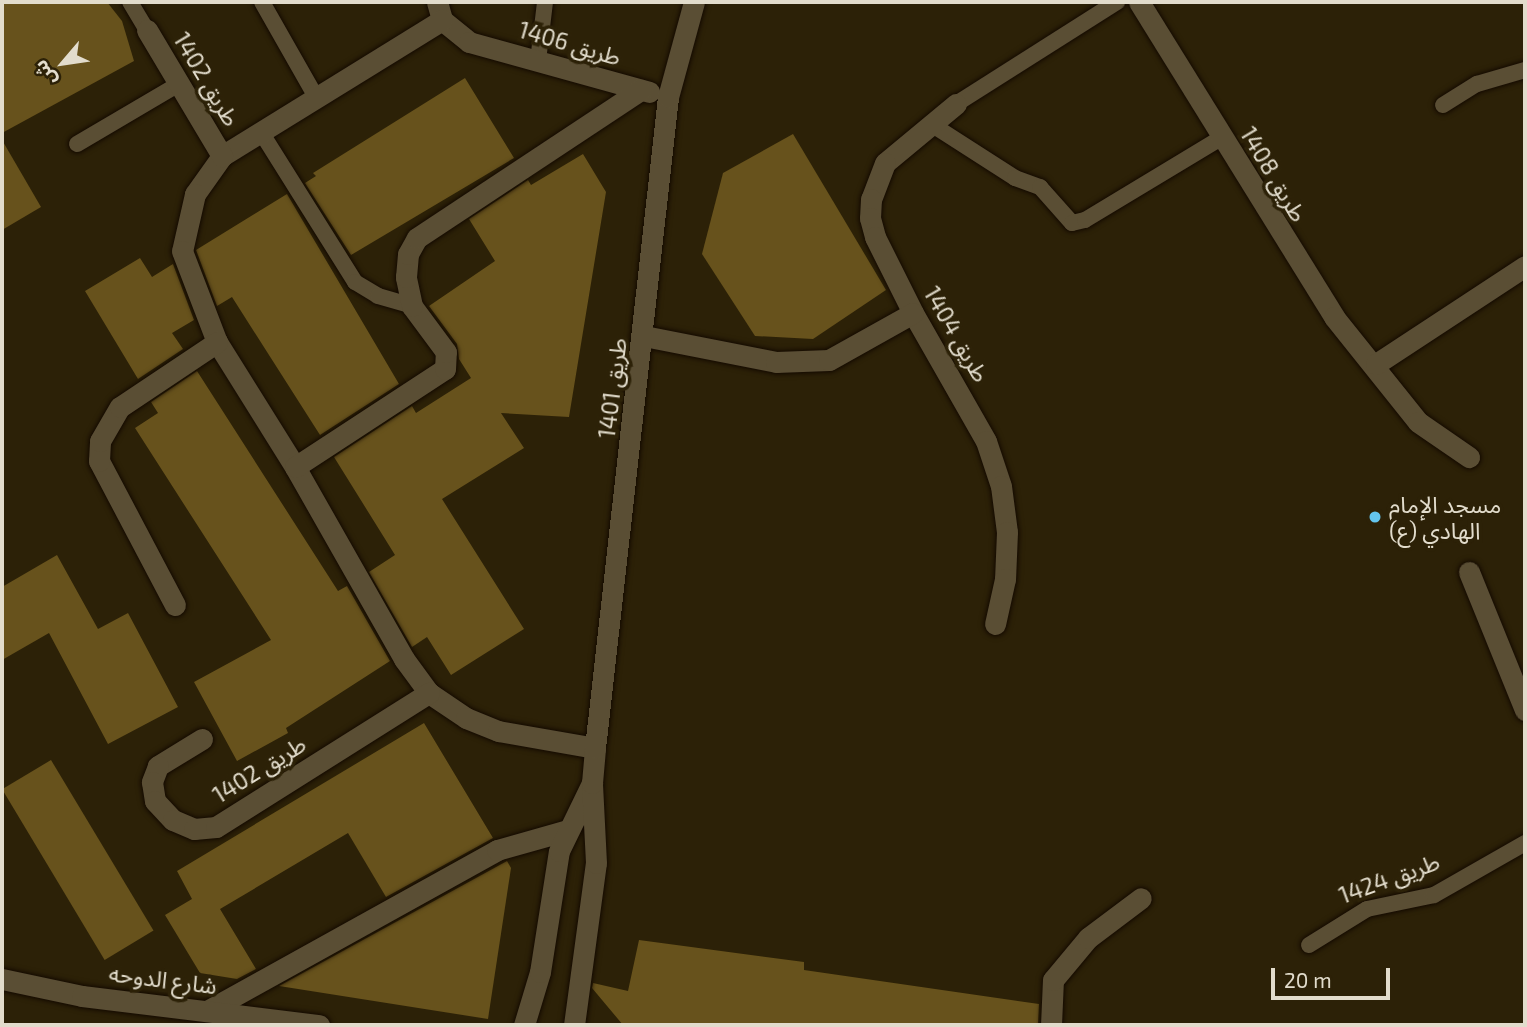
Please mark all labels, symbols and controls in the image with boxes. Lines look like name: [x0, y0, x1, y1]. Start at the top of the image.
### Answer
street label: طريق 1406: [516, 15, 624, 71]
street label: طريق 1402: [168, 27, 246, 131]
north arrow: [28, 28, 98, 98]
text: ش: [28, 56, 61, 90]
street label: طريق 1408: [1235, 122, 1313, 226]
street label: طريق 1404: [919, 281, 995, 387]
street label: طريق 1401: [592, 336, 632, 440]
place label: مسجد الإمام الهادي (ع): [1389, 490, 1501, 544]
marker: مسجد الإمام الهادي (ع): [1367, 509, 1383, 525]
street label: طريق 1402: [207, 730, 311, 808]
street label: طريق 1424: [1335, 847, 1443, 909]
scale bar: [1275, 954, 1394, 998]
street label: شارع الدوحه: [107, 959, 219, 999]
text: 20 m: [1284, 967, 1332, 992]

